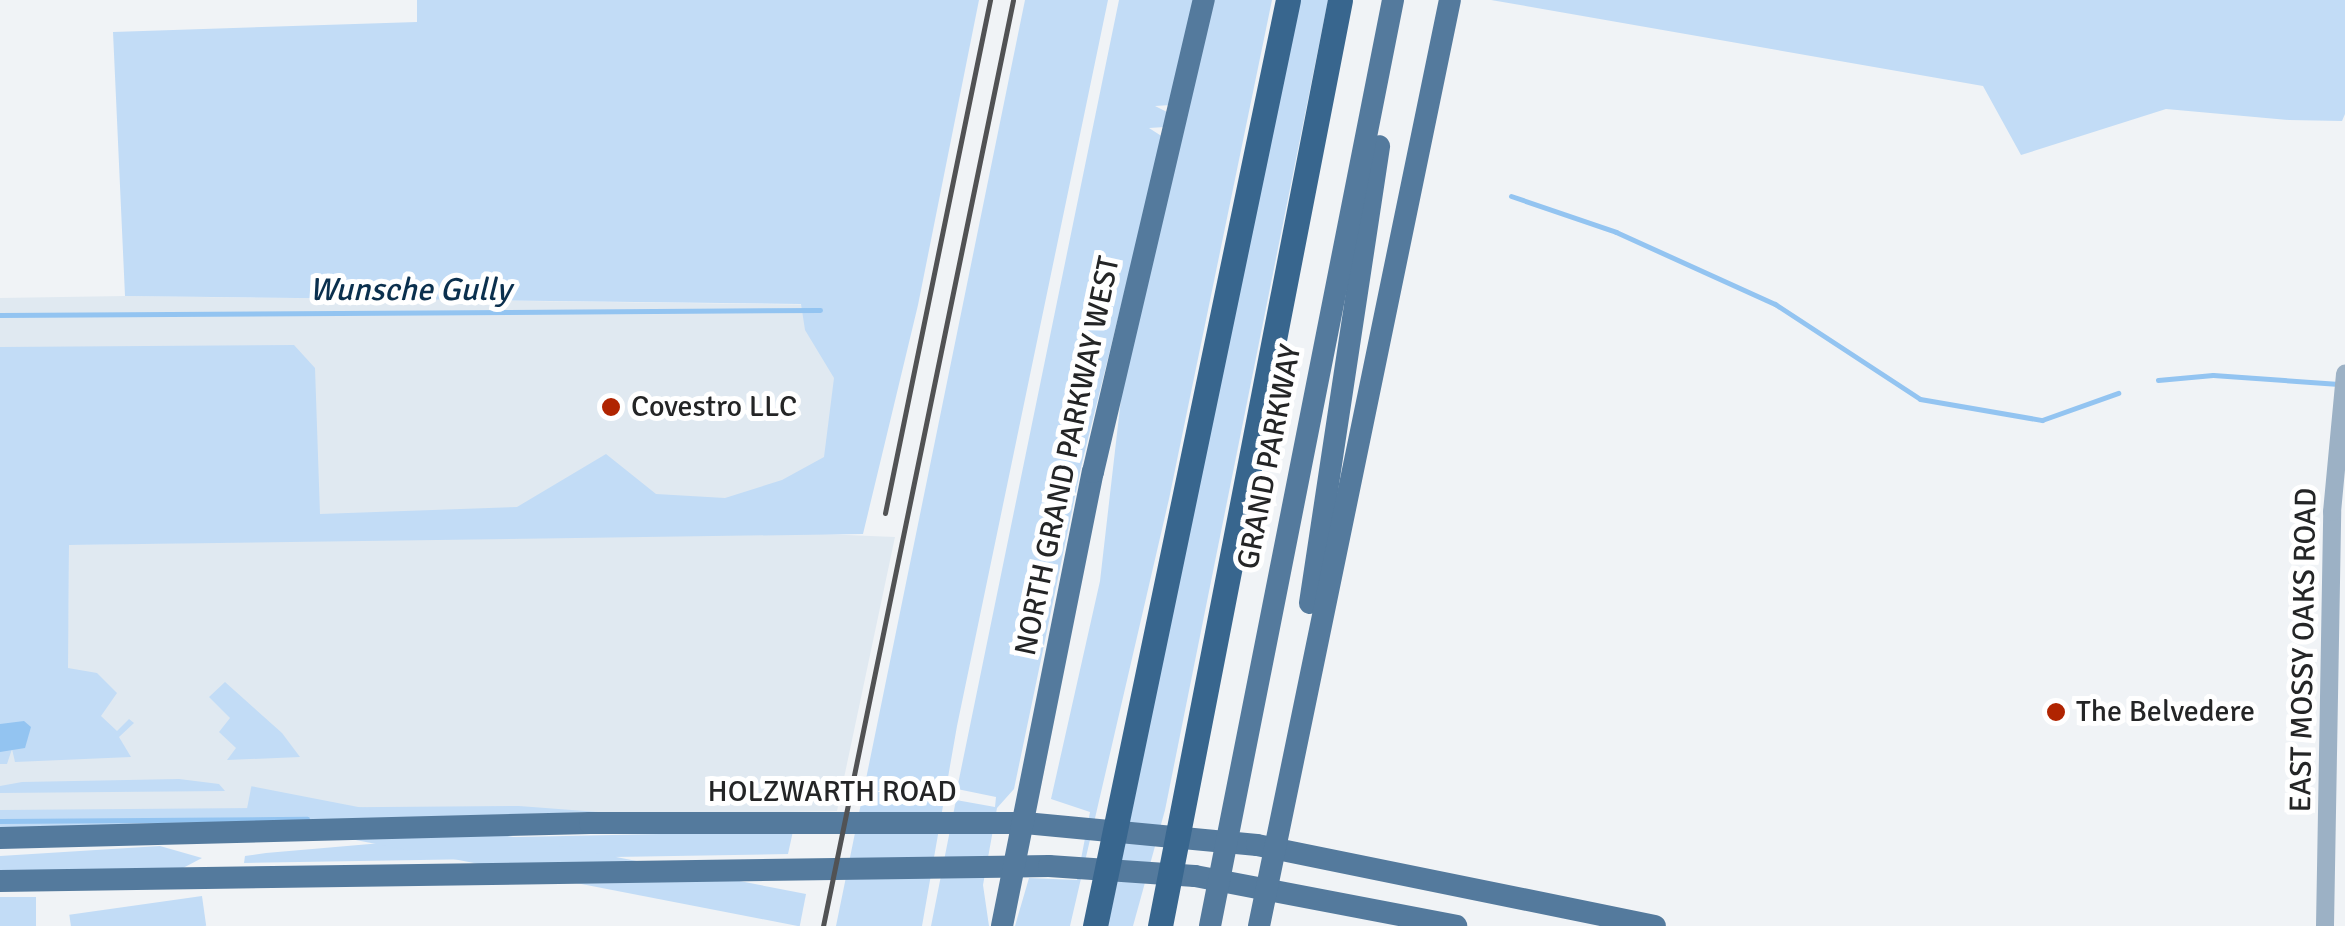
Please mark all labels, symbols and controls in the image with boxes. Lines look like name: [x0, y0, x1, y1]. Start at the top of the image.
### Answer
street label: NORTH GRAND PARKWAY WEST: [1008, 253, 1128, 659]
water label: Wunsche Gully: [309, 271, 511, 309]
street label: GRAND PARKWAY: [1231, 342, 1309, 572]
place label: Covestro LLC: [631, 389, 797, 425]
marker: Covestro LLC: [600, 396, 622, 418]
street label: EAST MOSSY OAKS ROAD: [2283, 487, 2325, 813]
place label: The Belvedere: [2076, 694, 2255, 730]
marker: The Belvedere: [2045, 701, 2067, 723]
street label: HOLZWARTH ROAD: [707, 774, 957, 810]

